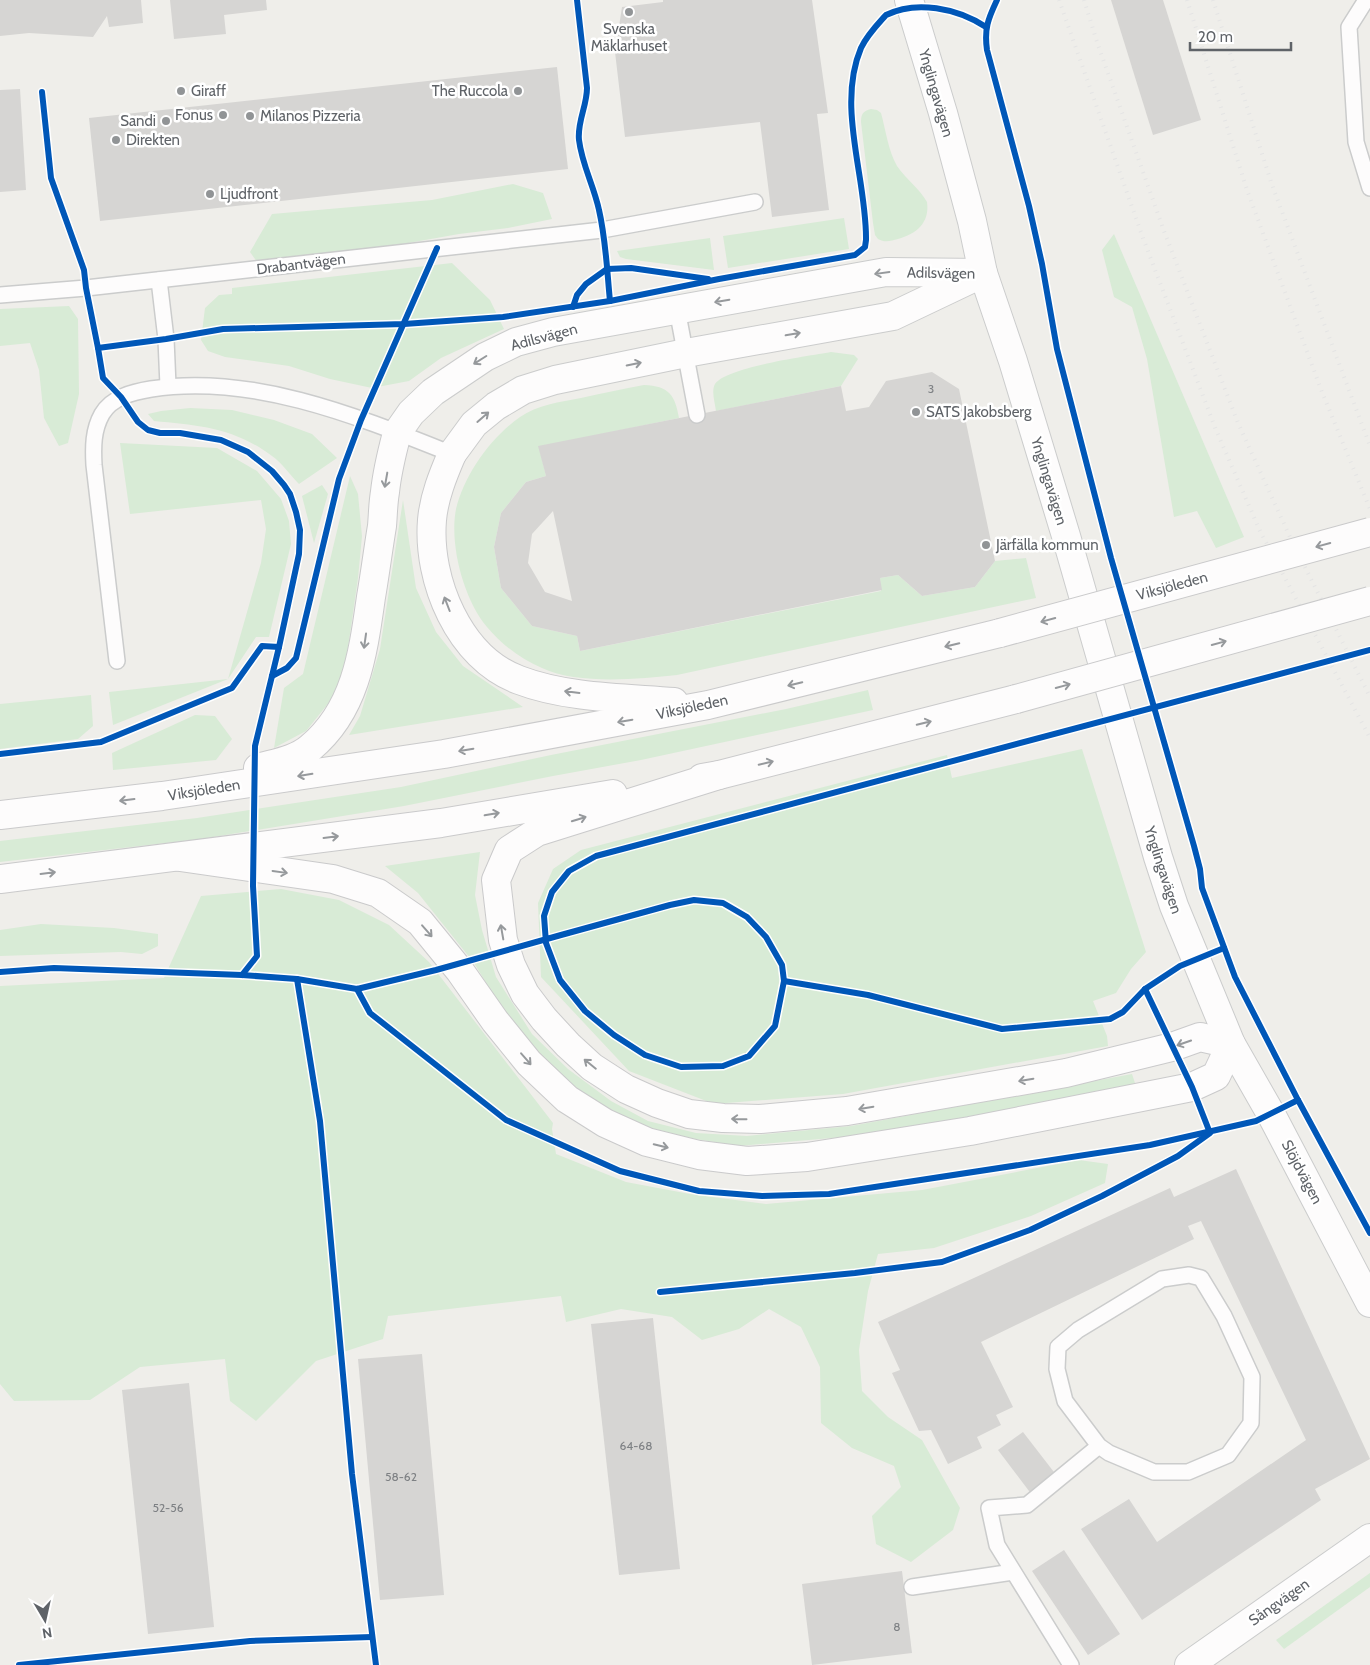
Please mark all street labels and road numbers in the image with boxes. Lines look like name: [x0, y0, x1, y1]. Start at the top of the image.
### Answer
street label: Ynglingavägen: [915, 46, 957, 139]
street label: Drabantvägen: [255, 250, 347, 278]
street label: Adilsvägen: [907, 263, 975, 283]
street label: Adilsvägen: [509, 319, 579, 355]
street label: Ynglingavägen: [1027, 434, 1071, 527]
street label: Viksjöleden: [1134, 568, 1210, 604]
street label: Viksjöleden: [654, 691, 730, 723]
street label: Viksjöleden: [167, 775, 241, 805]
street label: Ynglingavägen: [1140, 823, 1186, 916]
street label: Slöjdvägen: [1278, 1137, 1326, 1207]
street label: Sångvägen: [1245, 1575, 1313, 1629]

